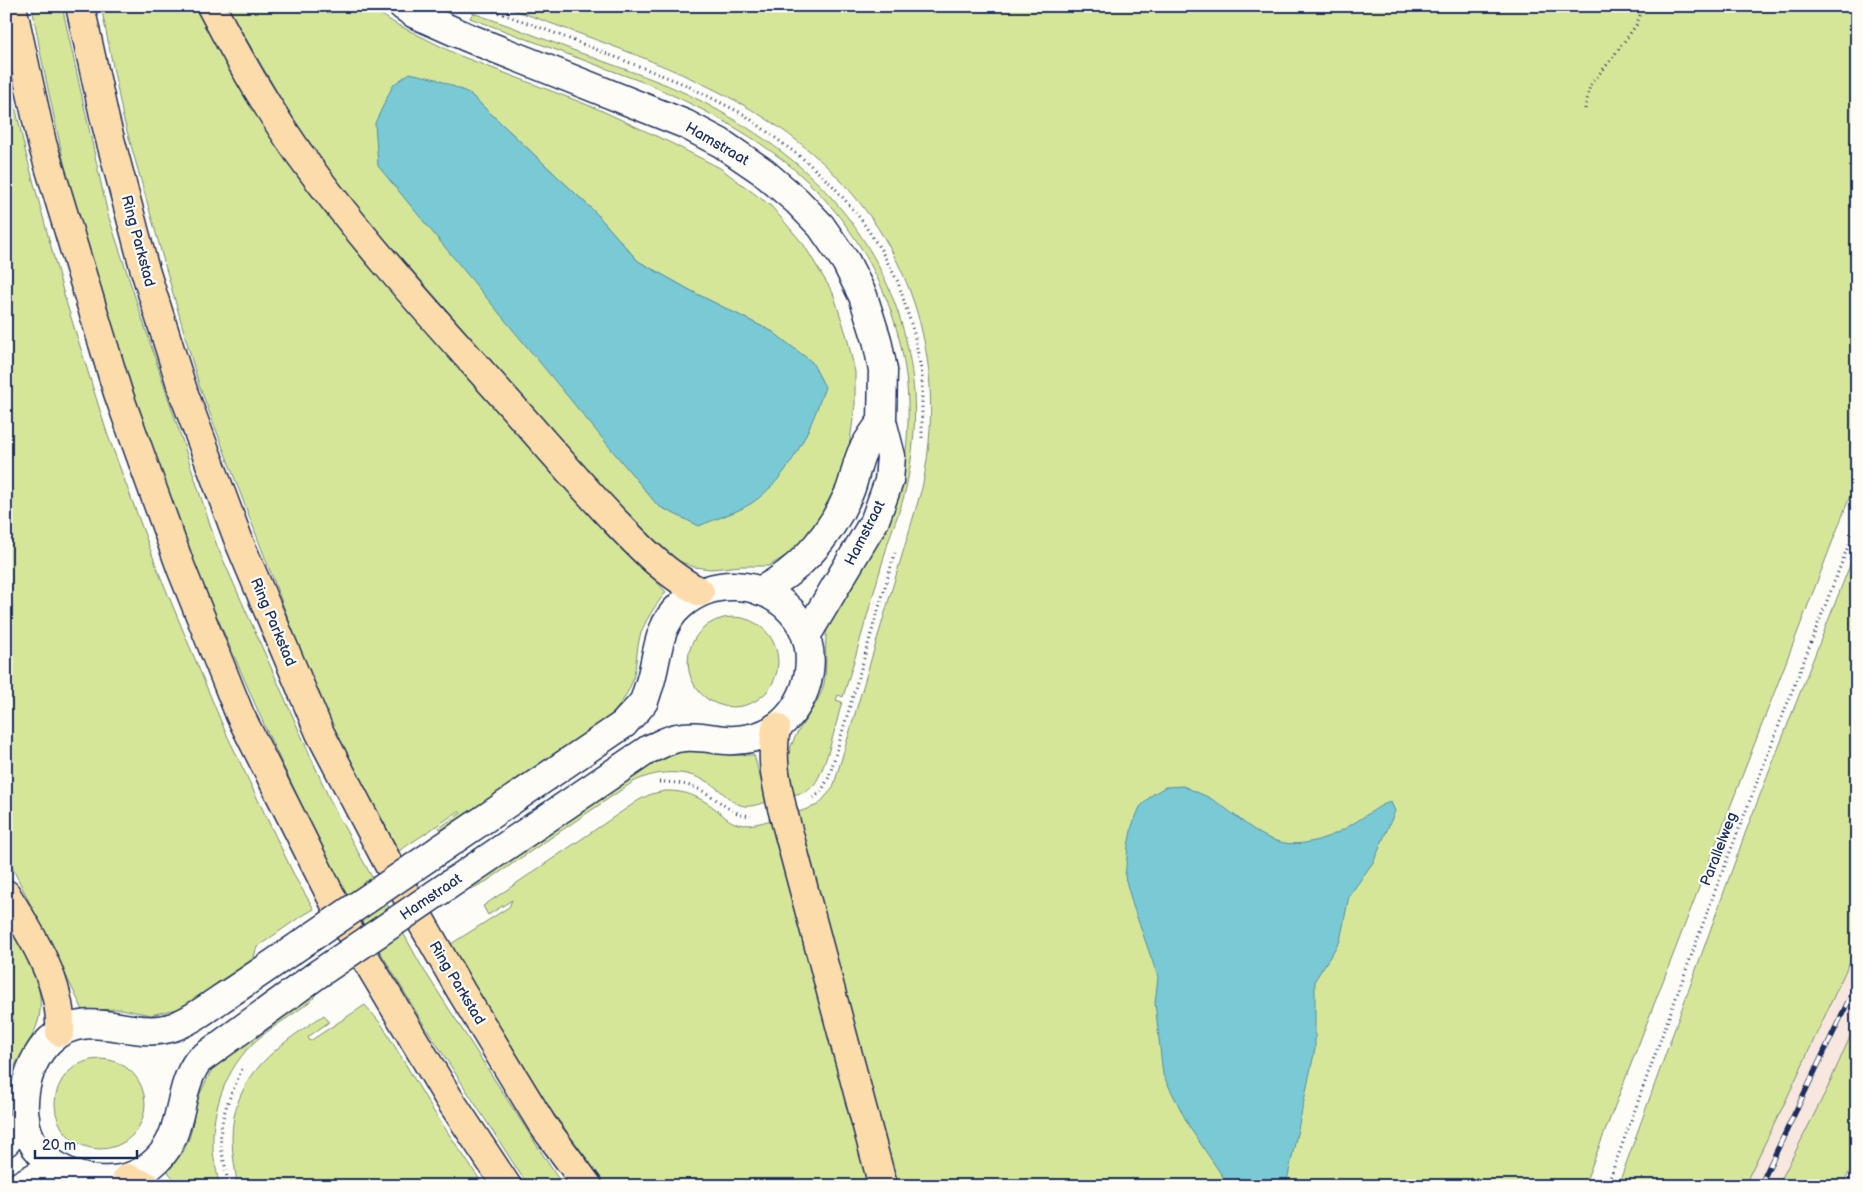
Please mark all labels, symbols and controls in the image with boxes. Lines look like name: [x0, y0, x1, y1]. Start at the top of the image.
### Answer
street label: Hamstraat: [682, 118, 753, 170]
street label: Ring Parkstad: [117, 193, 159, 289]
street label: Hamstraat: [841, 497, 890, 569]
street label: Ring Parkstad: [246, 575, 300, 669]
street label: Parallelweg: [1696, 810, 1742, 888]
street label: Hamstraat: [396, 869, 466, 925]
street label: Ring Parkstad: [425, 938, 489, 1028]
scale bar: [35, 1127, 138, 1159]
text: 20 m: [42, 1136, 76, 1155]

